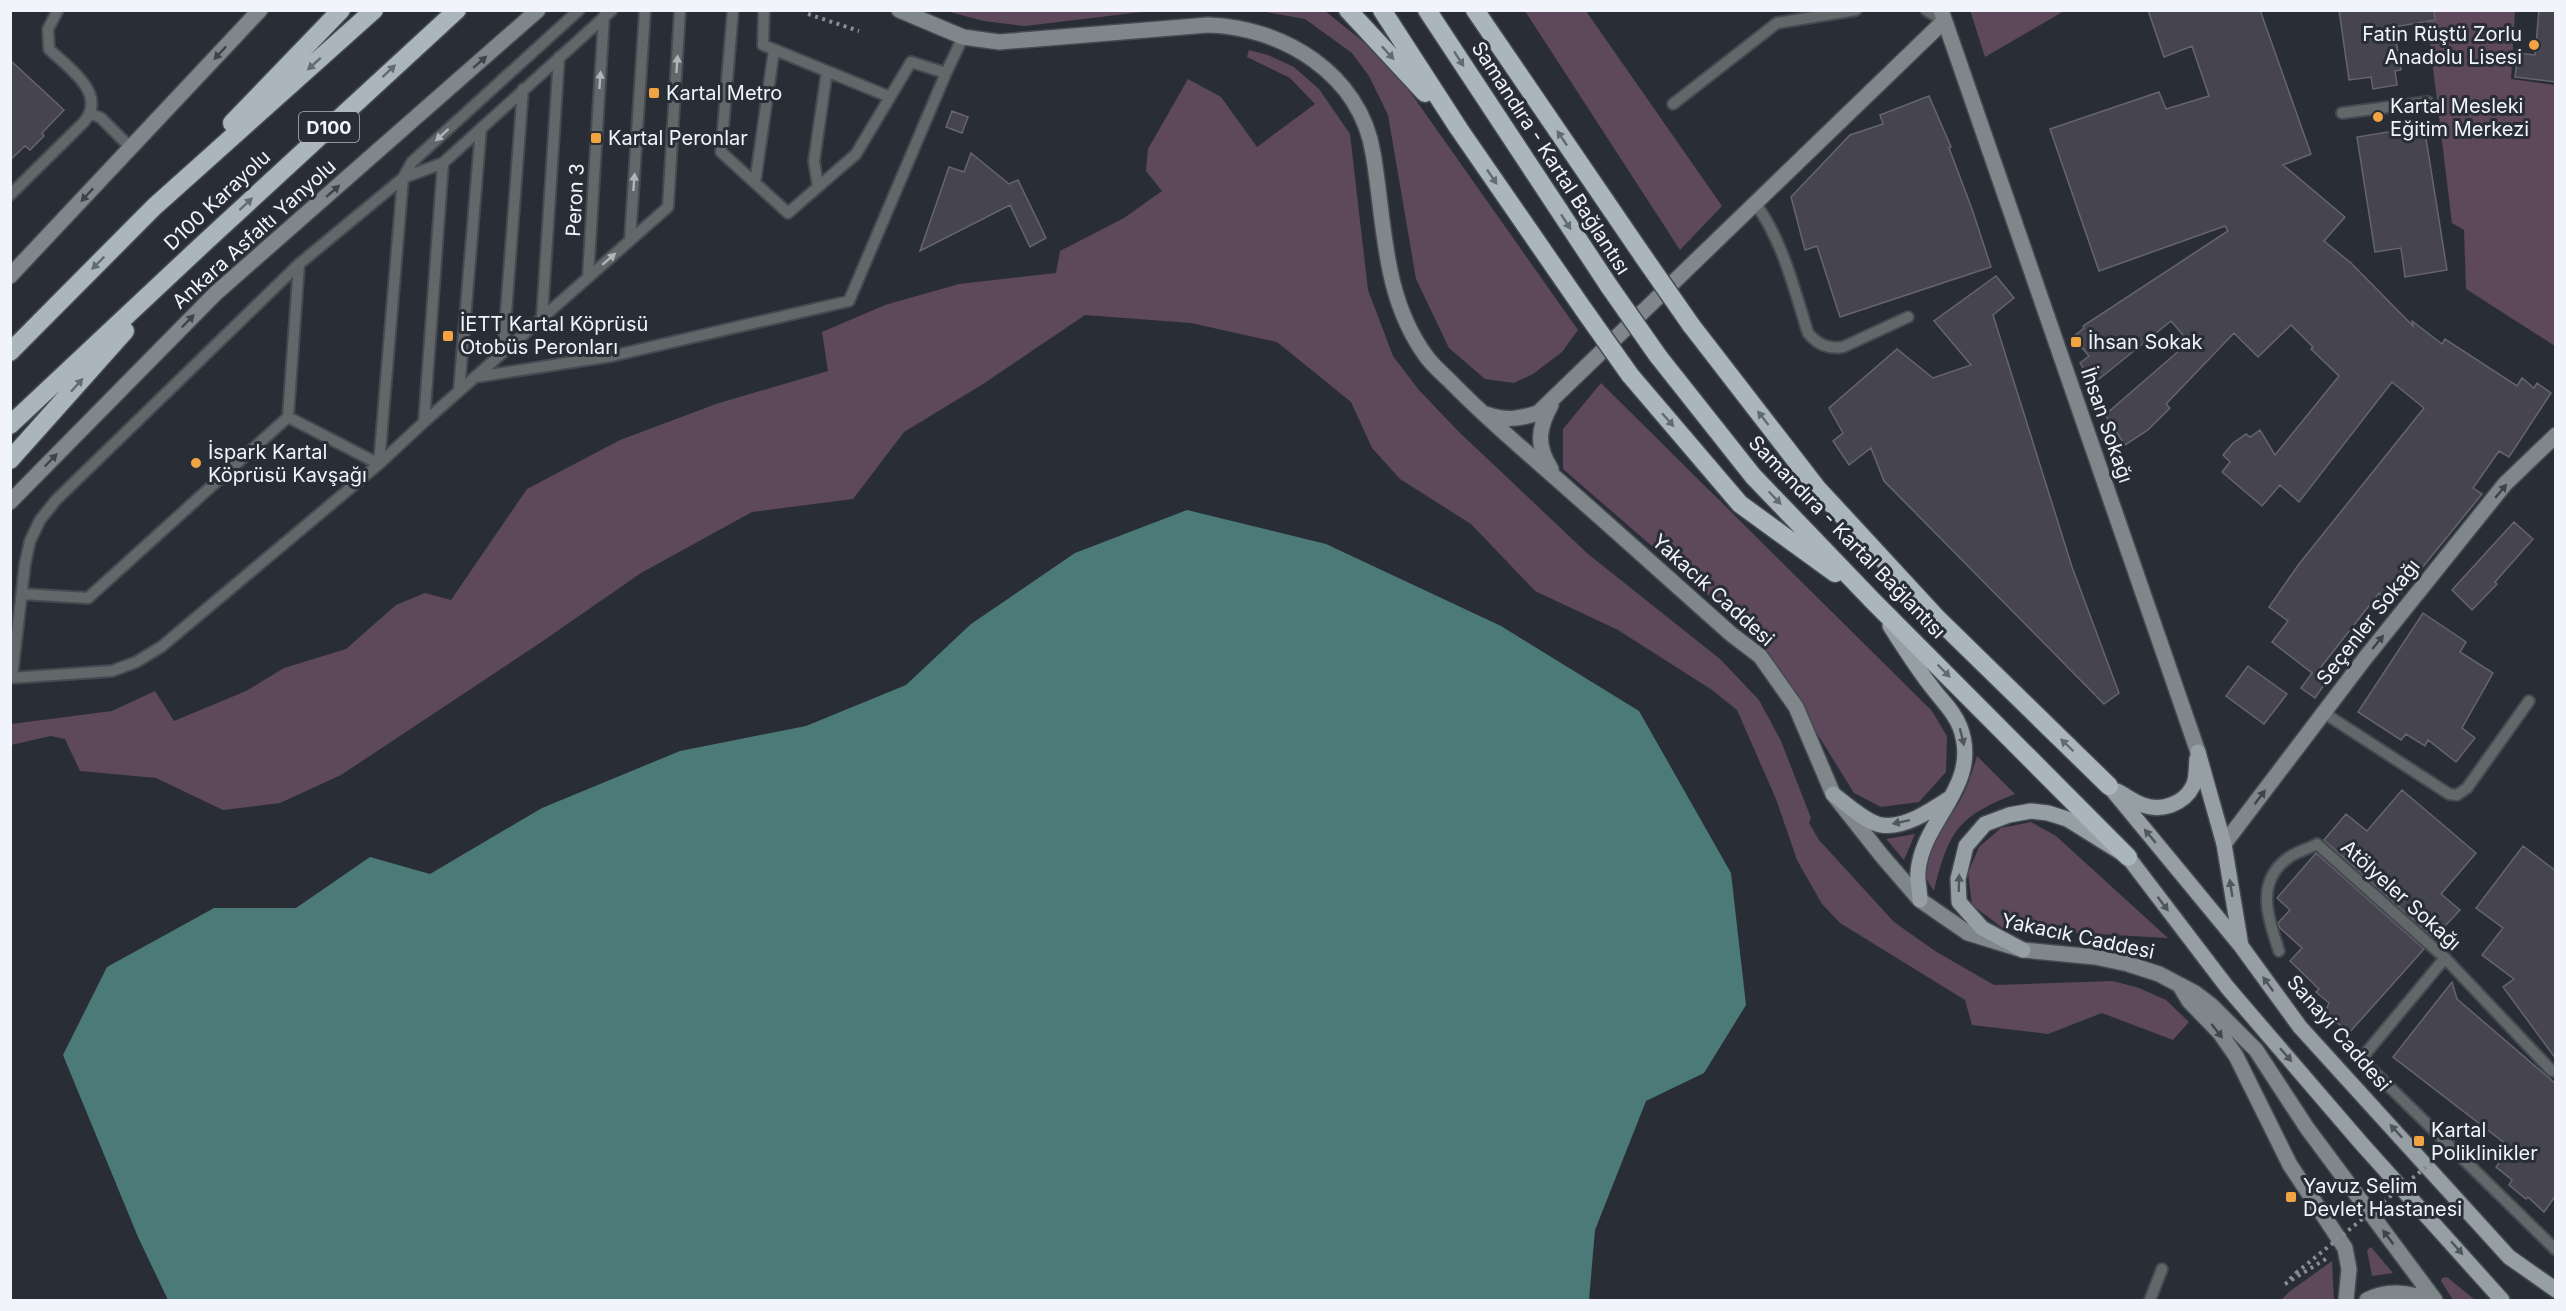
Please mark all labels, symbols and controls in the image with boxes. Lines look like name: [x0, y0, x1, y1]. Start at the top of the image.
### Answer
place label: Fatin Rüştü Zorlu Anadolu Lisesi: [2362, 22, 2522, 69]
street label: Samandıra - Kartal Bağlantısı: [1467, 37, 1635, 279]
marker: Fatin Rüştü Zorlu Anadolu Lisesi: [2527, 38, 2541, 52]
one-way arrow: [214, 45, 227, 60]
one-way arrow: [1381, 46, 1395, 61]
one-way arrow: [1453, 51, 1465, 67]
one-way arrow: [472, 55, 487, 69]
one-way arrow: [672, 55, 682, 74]
one-way arrow: [307, 57, 322, 71]
one-way arrow: [381, 65, 395, 79]
one-way arrow: [595, 70, 604, 89]
place label: Kartal Metro: [666, 81, 782, 105]
marker: Kartal Metro: [647, 86, 661, 100]
place label: Kartal Mesleki Eğitim Merkezi: [2390, 94, 2529, 141]
marker: Kartal Mesleki Eğitim Merkezi: [2371, 110, 2385, 124]
road number: D100: [299, 112, 359, 142]
place label: Kartal Peronlar: [608, 126, 748, 150]
one-way arrow: [435, 128, 450, 142]
marker: Kartal Peronlar: [589, 131, 603, 145]
one-way arrow: [1556, 131, 1568, 147]
street label: D100 Karayolu: [159, 145, 275, 255]
street label: Ankara Asfaltı Yanyolu: [167, 154, 341, 314]
street label: Peron 3: [561, 163, 589, 237]
one-way arrow: [1486, 169, 1497, 185]
one-way arrow: [629, 173, 638, 192]
one-way arrow: [325, 185, 340, 198]
one-way arrow: [80, 188, 94, 202]
one-way arrow: [238, 197, 253, 211]
one-way arrow: [1561, 214, 1572, 230]
one-way arrow: [601, 253, 616, 266]
one-way arrow: [92, 256, 106, 270]
place label: İETT Kartal Köprüsü Otobüs Peronları: [460, 311, 648, 359]
one-way arrow: [181, 314, 195, 329]
marker: İETT Kartal Köprüsü Otobüs Peronları: [441, 329, 455, 343]
place label: İhsan Sokak: [2088, 329, 2202, 354]
marker: İhsan Sokak: [2069, 335, 2083, 349]
street label: İhsan Sokağı: [2076, 364, 2139, 486]
one-way arrow: [70, 378, 83, 393]
one-way arrow: [1758, 411, 1770, 426]
one-way arrow: [1661, 412, 1674, 427]
street label: Samandıra - Kartal Bağlantısı: [1744, 430, 1950, 644]
place label: İspark Kartal Köprüsü Kavşağı: [208, 439, 367, 487]
one-way arrow: [44, 454, 58, 468]
marker: İspark Kartal Köprüsü Kavşağı: [189, 456, 203, 470]
one-way arrow: [2494, 483, 2506, 498]
one-way arrow: [1767, 491, 1781, 505]
street label: Yakacık Caddesi: [1647, 529, 1779, 651]
street label: Seçenler Sokağı: [2311, 554, 2425, 690]
one-way arrow: [2372, 634, 2385, 650]
one-way arrow: [1937, 664, 1951, 678]
one-way arrow: [1958, 728, 1967, 746]
one-way arrow: [2061, 739, 2075, 753]
one-way arrow: [2253, 789, 2266, 805]
one-way arrow: [1891, 817, 1910, 827]
one-way arrow: [2144, 829, 2157, 844]
street label: Atölyeler Sokağı: [2336, 835, 2466, 955]
one-way arrow: [1954, 873, 1964, 892]
one-way arrow: [2227, 878, 2236, 897]
one-way arrow: [2157, 895, 2169, 911]
street label: Yakacık Caddesi: [1999, 908, 2157, 964]
street label: Sanayi Caddesi: [2282, 970, 2396, 1096]
one-way arrow: [2263, 976, 2275, 991]
one-way arrow: [2211, 1023, 2224, 1039]
one-way arrow: [2279, 1047, 2292, 1063]
place label: Kartal Poliklinikler: [2431, 1118, 2538, 1165]
one-way arrow: [2389, 1123, 2403, 1138]
marker: Kartal Poliklinikler: [2412, 1134, 2426, 1148]
place label: Yavuz Seli̇m Devlet Hastanesi̇: [2303, 1174, 2462, 1221]
marker: Yavuz Seli̇m Devlet Hastanesi̇: [2284, 1190, 2298, 1204]
one-way arrow: [2382, 1229, 2394, 1245]
one-way arrow: [2450, 1241, 2463, 1256]

